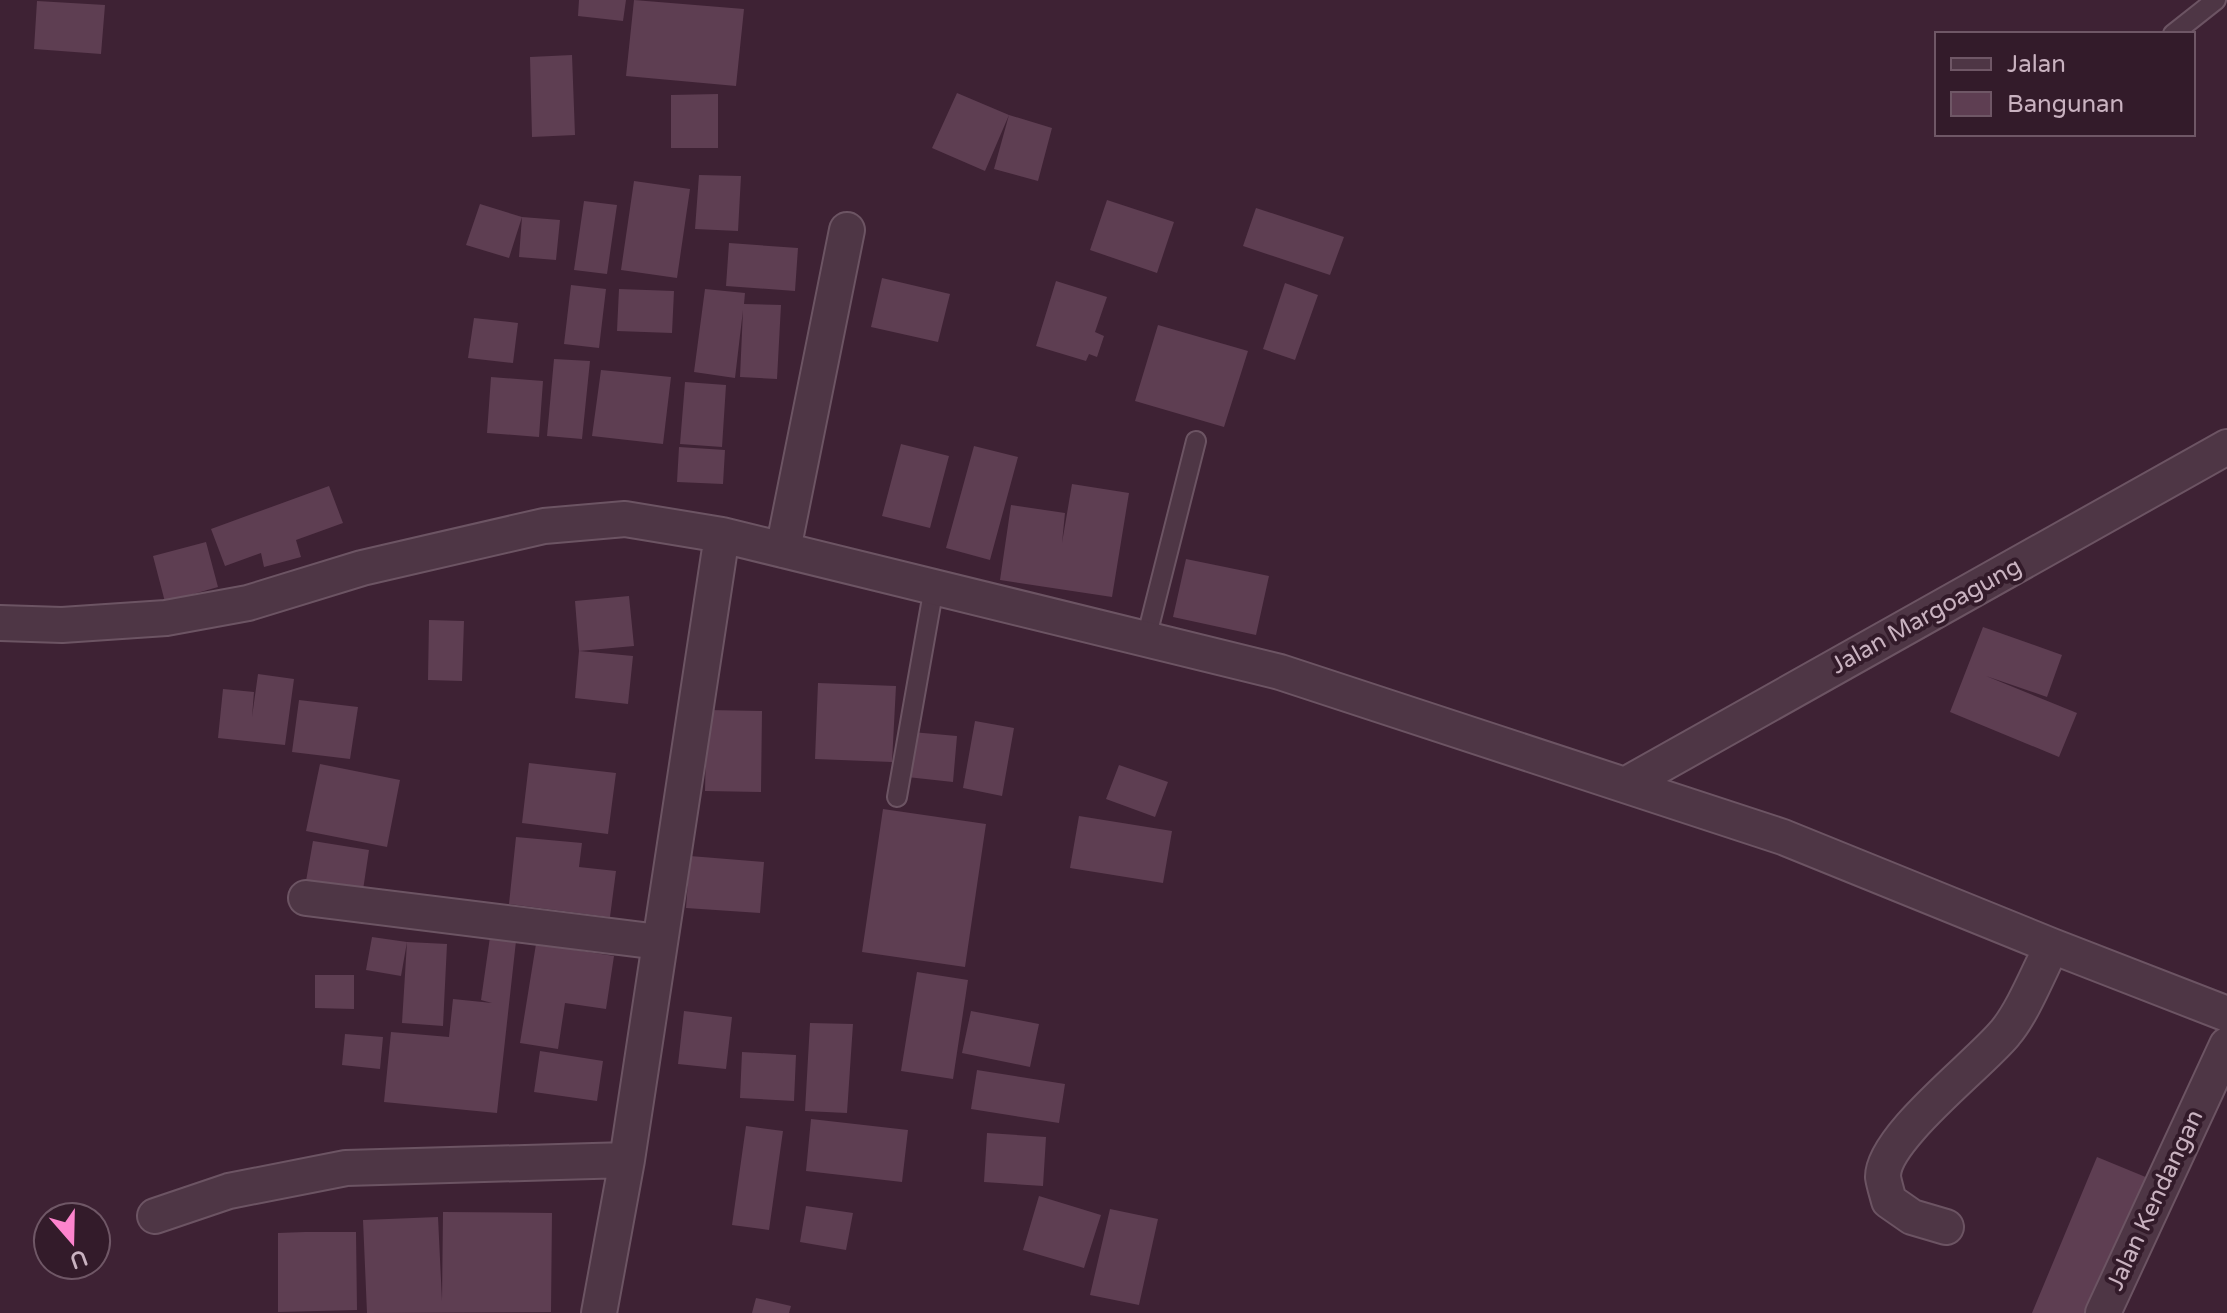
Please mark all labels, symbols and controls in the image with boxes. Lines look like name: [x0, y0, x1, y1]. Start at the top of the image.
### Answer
legend: [1935, 32, 2195, 136]
text: Jalan: [2007, 50, 2066, 79]
text: Bangunan: [2007, 90, 2124, 119]
street label: Jalan Margoagung: [1826, 552, 2026, 680]
street label: Jalan Kendangan: [2100, 1105, 2210, 1295]
north arrow: [32, 1201, 112, 1281]
text: U: [66, 1244, 91, 1274]

